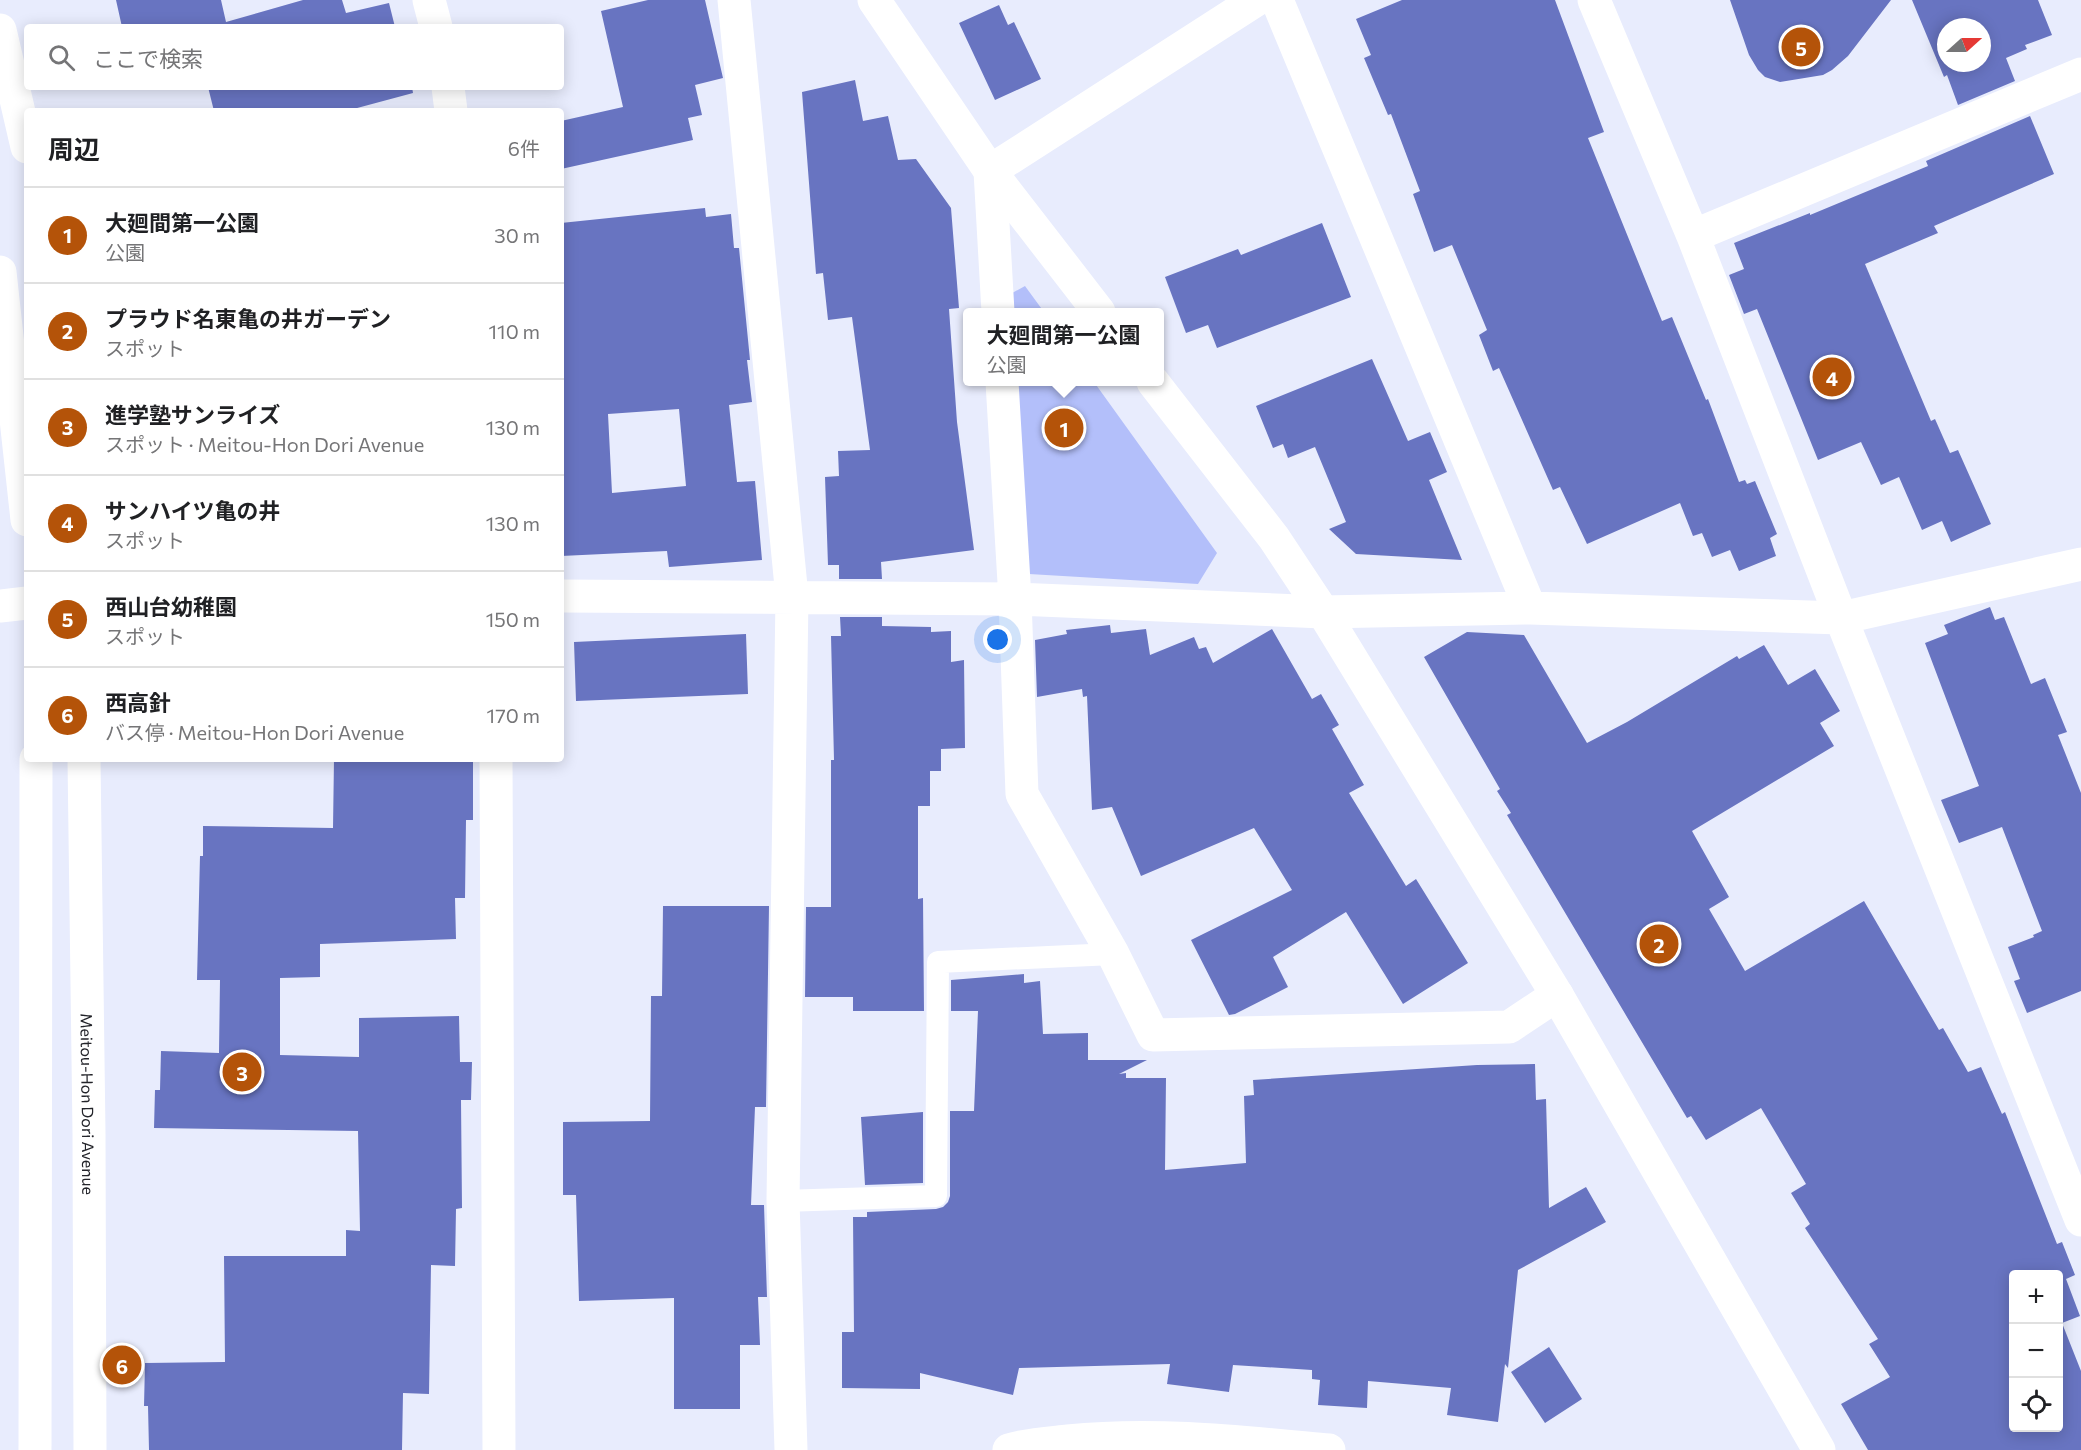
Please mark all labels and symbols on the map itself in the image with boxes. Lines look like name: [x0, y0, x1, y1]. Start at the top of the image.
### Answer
north arrow: [1937, 18, 1991, 72]
pin: 5: [1782, 24, 1820, 70]
pin: 4: [1812, 354, 1852, 400]
pin: 1: [1044, 406, 1084, 450]
your location: [983, 625, 1012, 654]
pin: 2: [1640, 922, 1678, 966]
street label: Meitou-Hon Dori Avenue: [78, 1013, 99, 1195]
pin: 3: [222, 1050, 262, 1094]
pin: 6: [102, 1342, 142, 1388]

